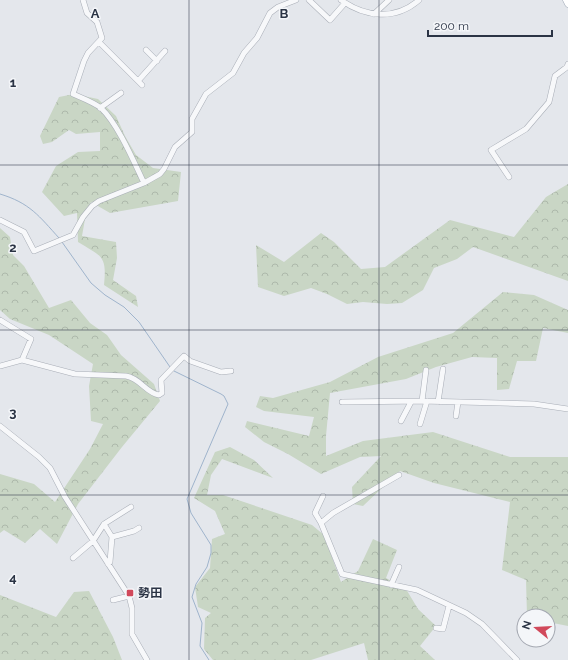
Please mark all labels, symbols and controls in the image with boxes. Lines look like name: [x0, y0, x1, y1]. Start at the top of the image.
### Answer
text: A: [91, 6, 100, 21]
text: B: [280, 6, 289, 21]
scale bar: [428, 12, 552, 38]
text: 200 m: [434, 19, 469, 33]
text: 1: [10, 75, 17, 90]
text: 2: [9, 240, 17, 255]
text: 3: [9, 405, 17, 420]
text: 4: [9, 570, 17, 585]
place label: 勢田: [138, 586, 162, 600]
marker: 勢田: [125, 588, 135, 598]
north arrow: [516, 608, 556, 648]
text: N: [519, 619, 534, 631]

